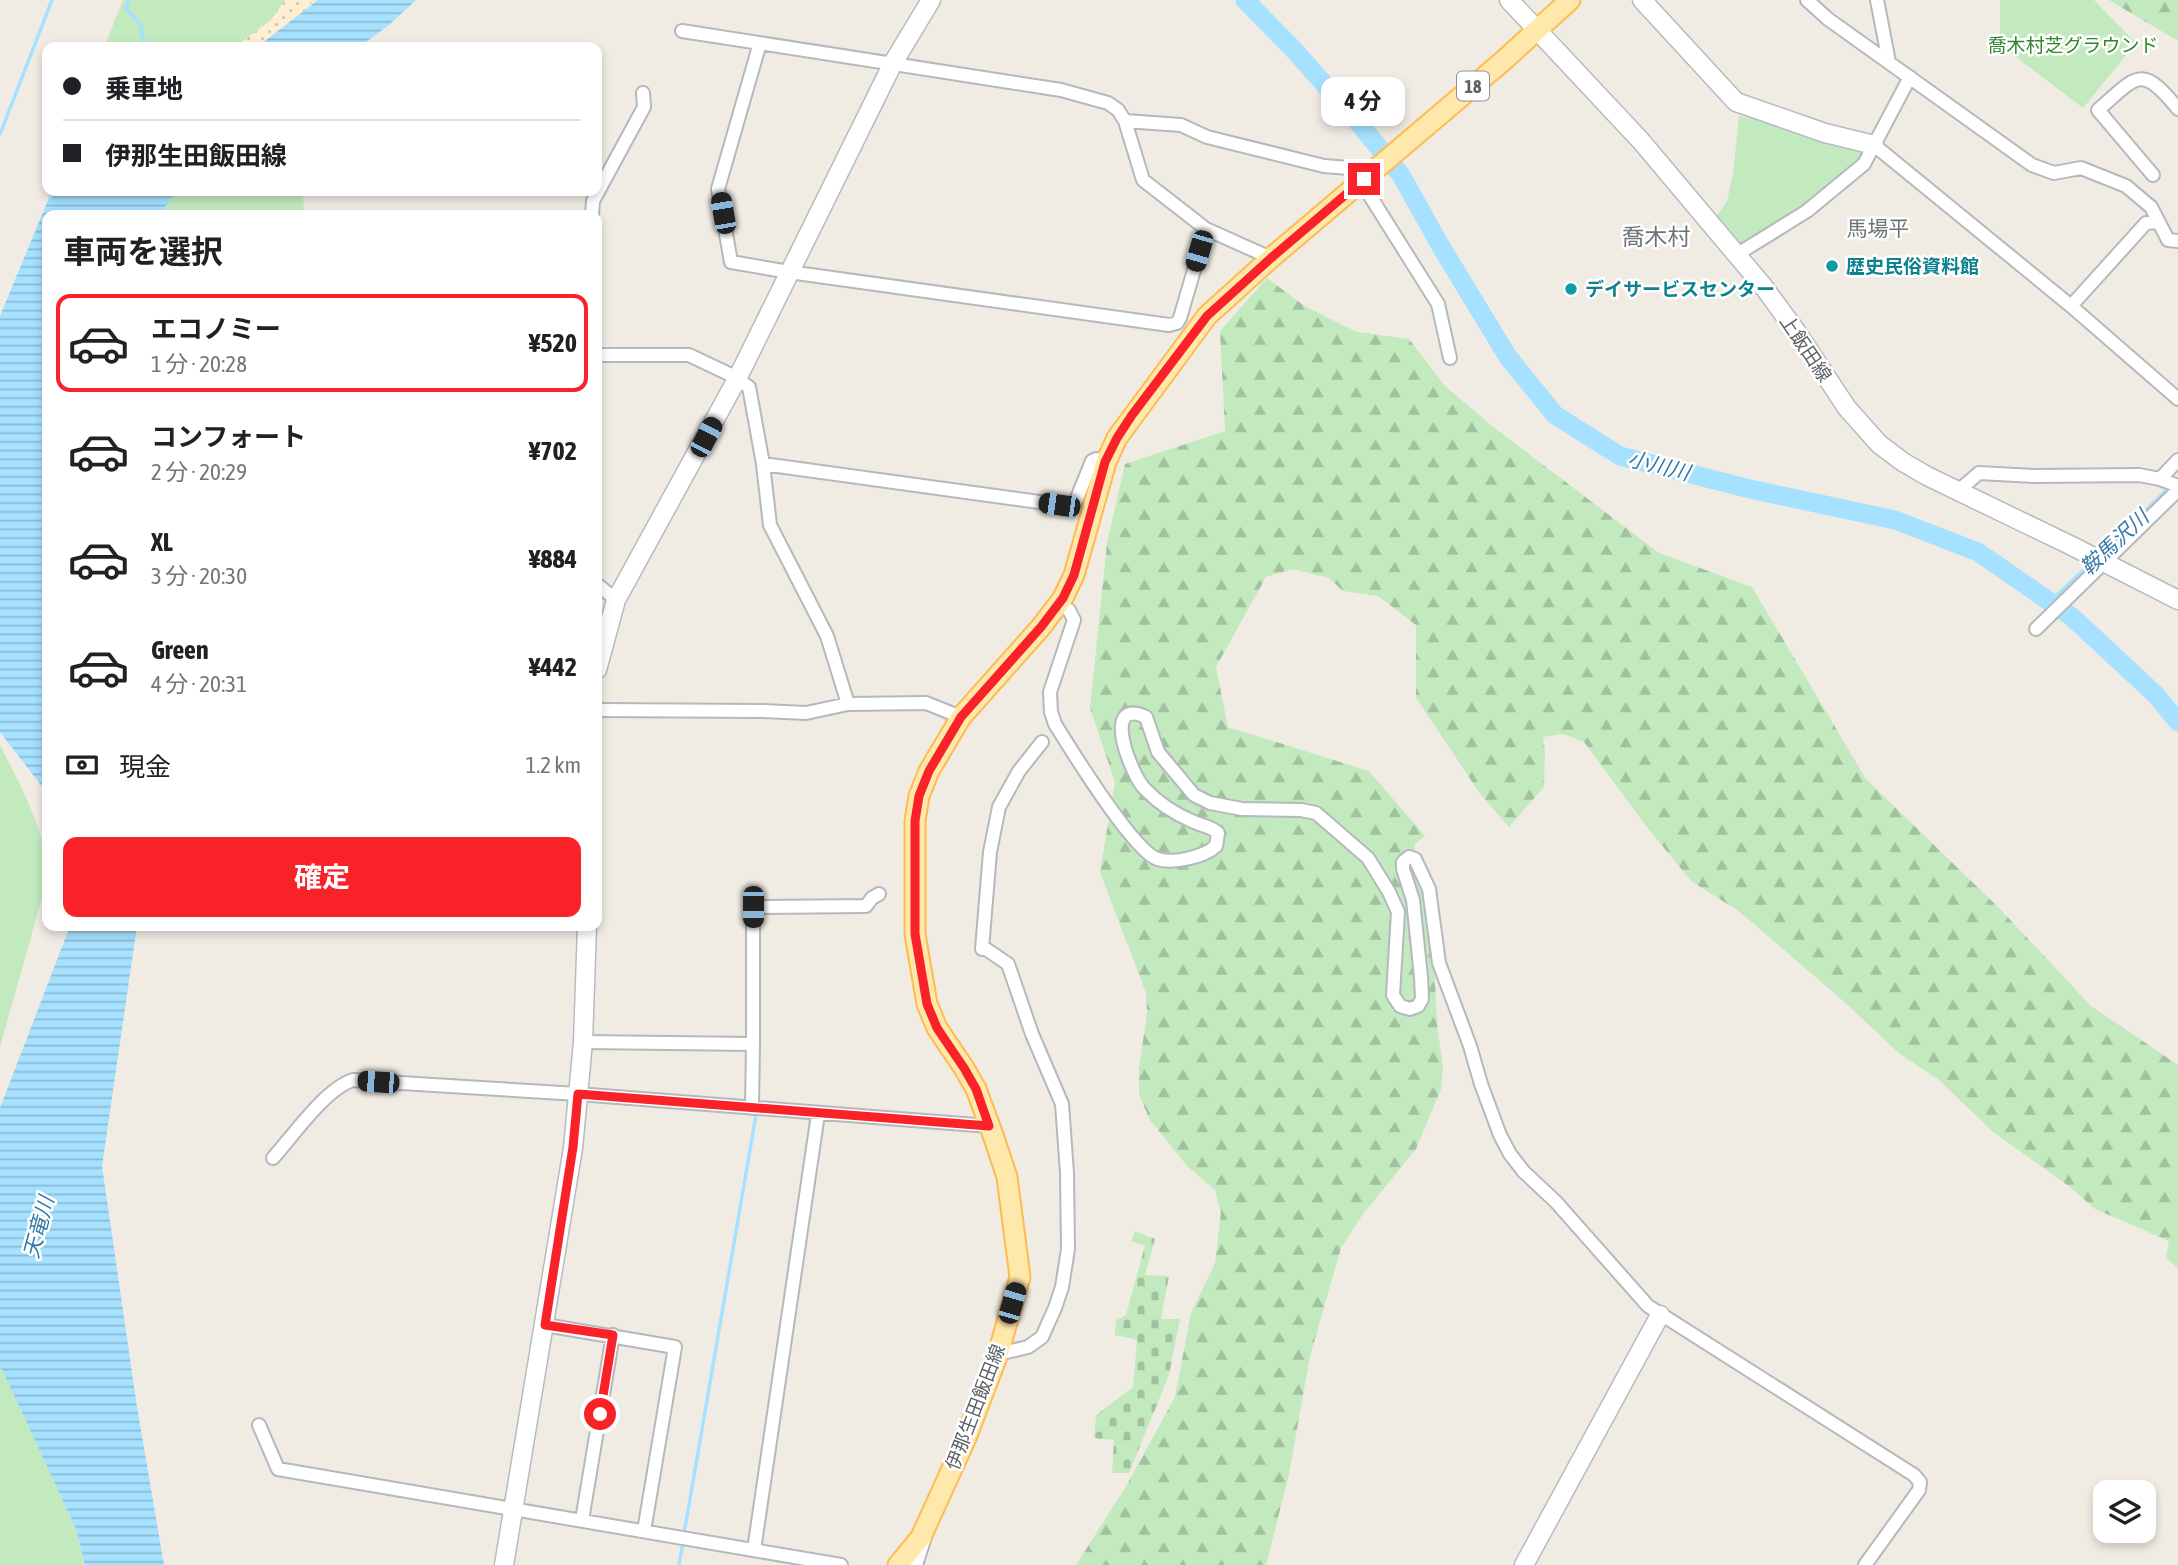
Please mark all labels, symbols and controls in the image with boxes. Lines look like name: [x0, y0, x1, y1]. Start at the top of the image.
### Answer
park label: 喬木村芝グラウンド: [1987, 34, 2159, 56]
road number: 18: [1457, 72, 1489, 100]
text: 乗車地: [105, 74, 183, 104]
callout: 4 分: [1322, 78, 1406, 127]
text: 4 分: [1345, 88, 1381, 114]
text: 伊那生田飯田線: [105, 141, 287, 171]
route end: [1348, 163, 1380, 195]
car: [710, 190, 737, 236]
district label: 馬場平: [1847, 216, 1910, 240]
district label: 喬木村: [1622, 224, 1691, 250]
car: [1184, 228, 1215, 274]
text: 車両を選択: [63, 233, 223, 270]
place label: 歴史民俗資料館: [1846, 255, 1979, 277]
marker: 歴史民俗資料館: [1824, 258, 1840, 274]
place label: デイサービスセンター: [1585, 278, 1775, 300]
marker: デイサービスセンター: [1563, 281, 1579, 297]
street label: 上飯田線: [1776, 310, 1836, 386]
icon: car: [67, 312, 130, 375]
text: エコノミー: [151, 314, 281, 344]
text: ¥520: [529, 328, 577, 358]
text: 1 分 · 20:28: [151, 351, 247, 377]
car: [687, 414, 726, 460]
icon: car: [67, 420, 130, 483]
text: コンフォート: [151, 422, 306, 452]
text: ¥702: [529, 436, 577, 466]
water label: 小川川: [1626, 446, 1694, 485]
text: 2 分 · 20:29: [151, 459, 247, 485]
car: [1037, 492, 1082, 518]
water label: 鞍馬沢川: [2075, 503, 2154, 579]
text: XL: [151, 527, 173, 557]
icon: car: [67, 528, 130, 591]
text: ¥884: [529, 544, 577, 574]
text: 3 分 · 20:30: [151, 563, 247, 589]
text: Green: [151, 635, 209, 665]
icon: car: [67, 636, 130, 699]
text: ¥442: [529, 652, 577, 682]
text: 4 分 · 20:31: [151, 671, 247, 697]
icon: cash: [63, 746, 101, 784]
text: 現金: [119, 752, 171, 782]
text: 1.2 km: [525, 752, 581, 778]
button: 確定: [63, 837, 581, 917]
car: [743, 886, 764, 928]
car: [357, 1070, 400, 1094]
water label: 天竜川: [18, 1192, 58, 1261]
car: [997, 1280, 1028, 1326]
street label: 伊那生田飯田線: [941, 1341, 1009, 1473]
route start: [584, 1398, 616, 1430]
map controls: [2093, 1480, 2156, 1543]
button: layers: [2093, 1480, 2156, 1543]

